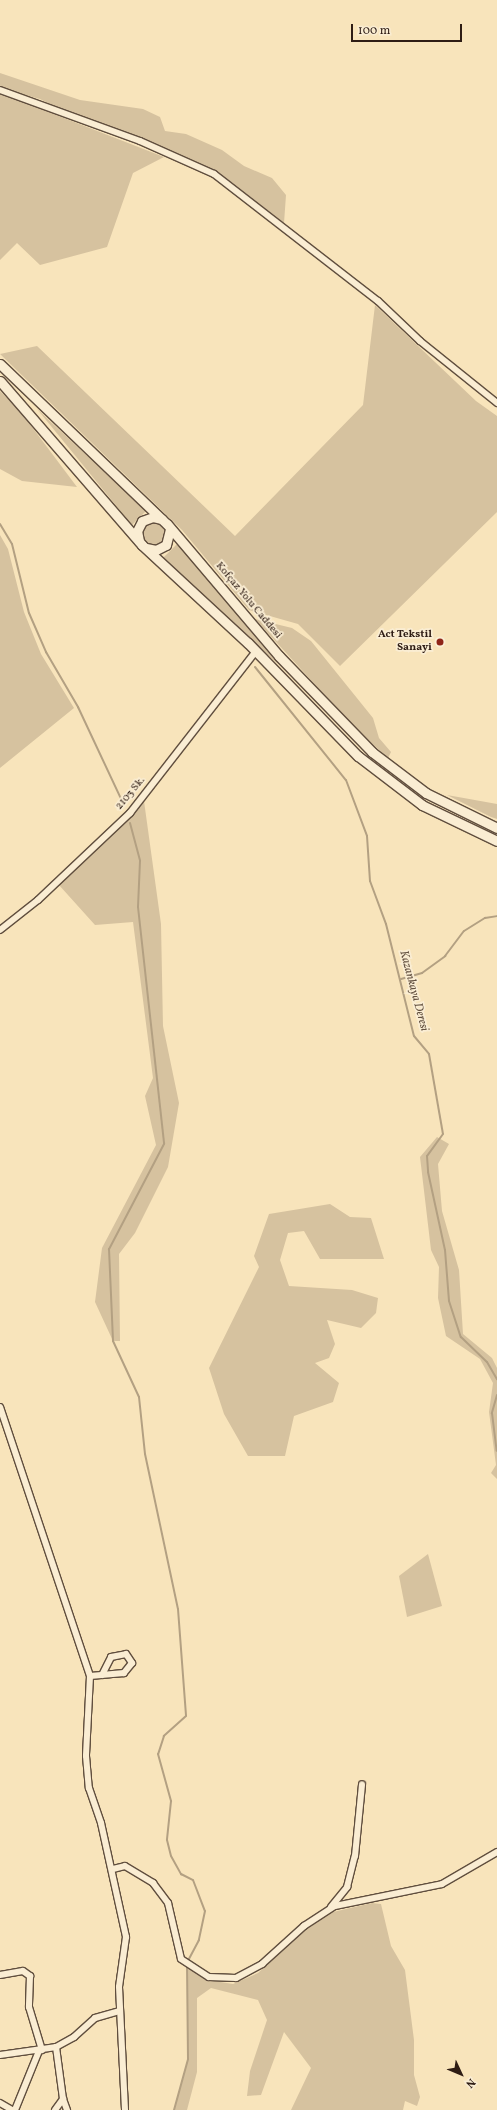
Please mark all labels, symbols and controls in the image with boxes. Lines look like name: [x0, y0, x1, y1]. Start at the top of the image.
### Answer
scale bar: [353, 16, 464, 42]
text: 100 m: [358, 23, 390, 39]
street label: Kofçaz Yolu Caddesi: [212, 560, 284, 642]
place label: Act Tekstil Sanayi: [378, 629, 432, 655]
marker: Act Tekstil Sanayi: [435, 637, 445, 647]
street label: 2103 Sk.: [113, 775, 149, 813]
water label: Kazankaya Deresi: [395, 949, 431, 1033]
north arrow: [441, 2054, 481, 2094]
text: N: [462, 2075, 478, 2091]

